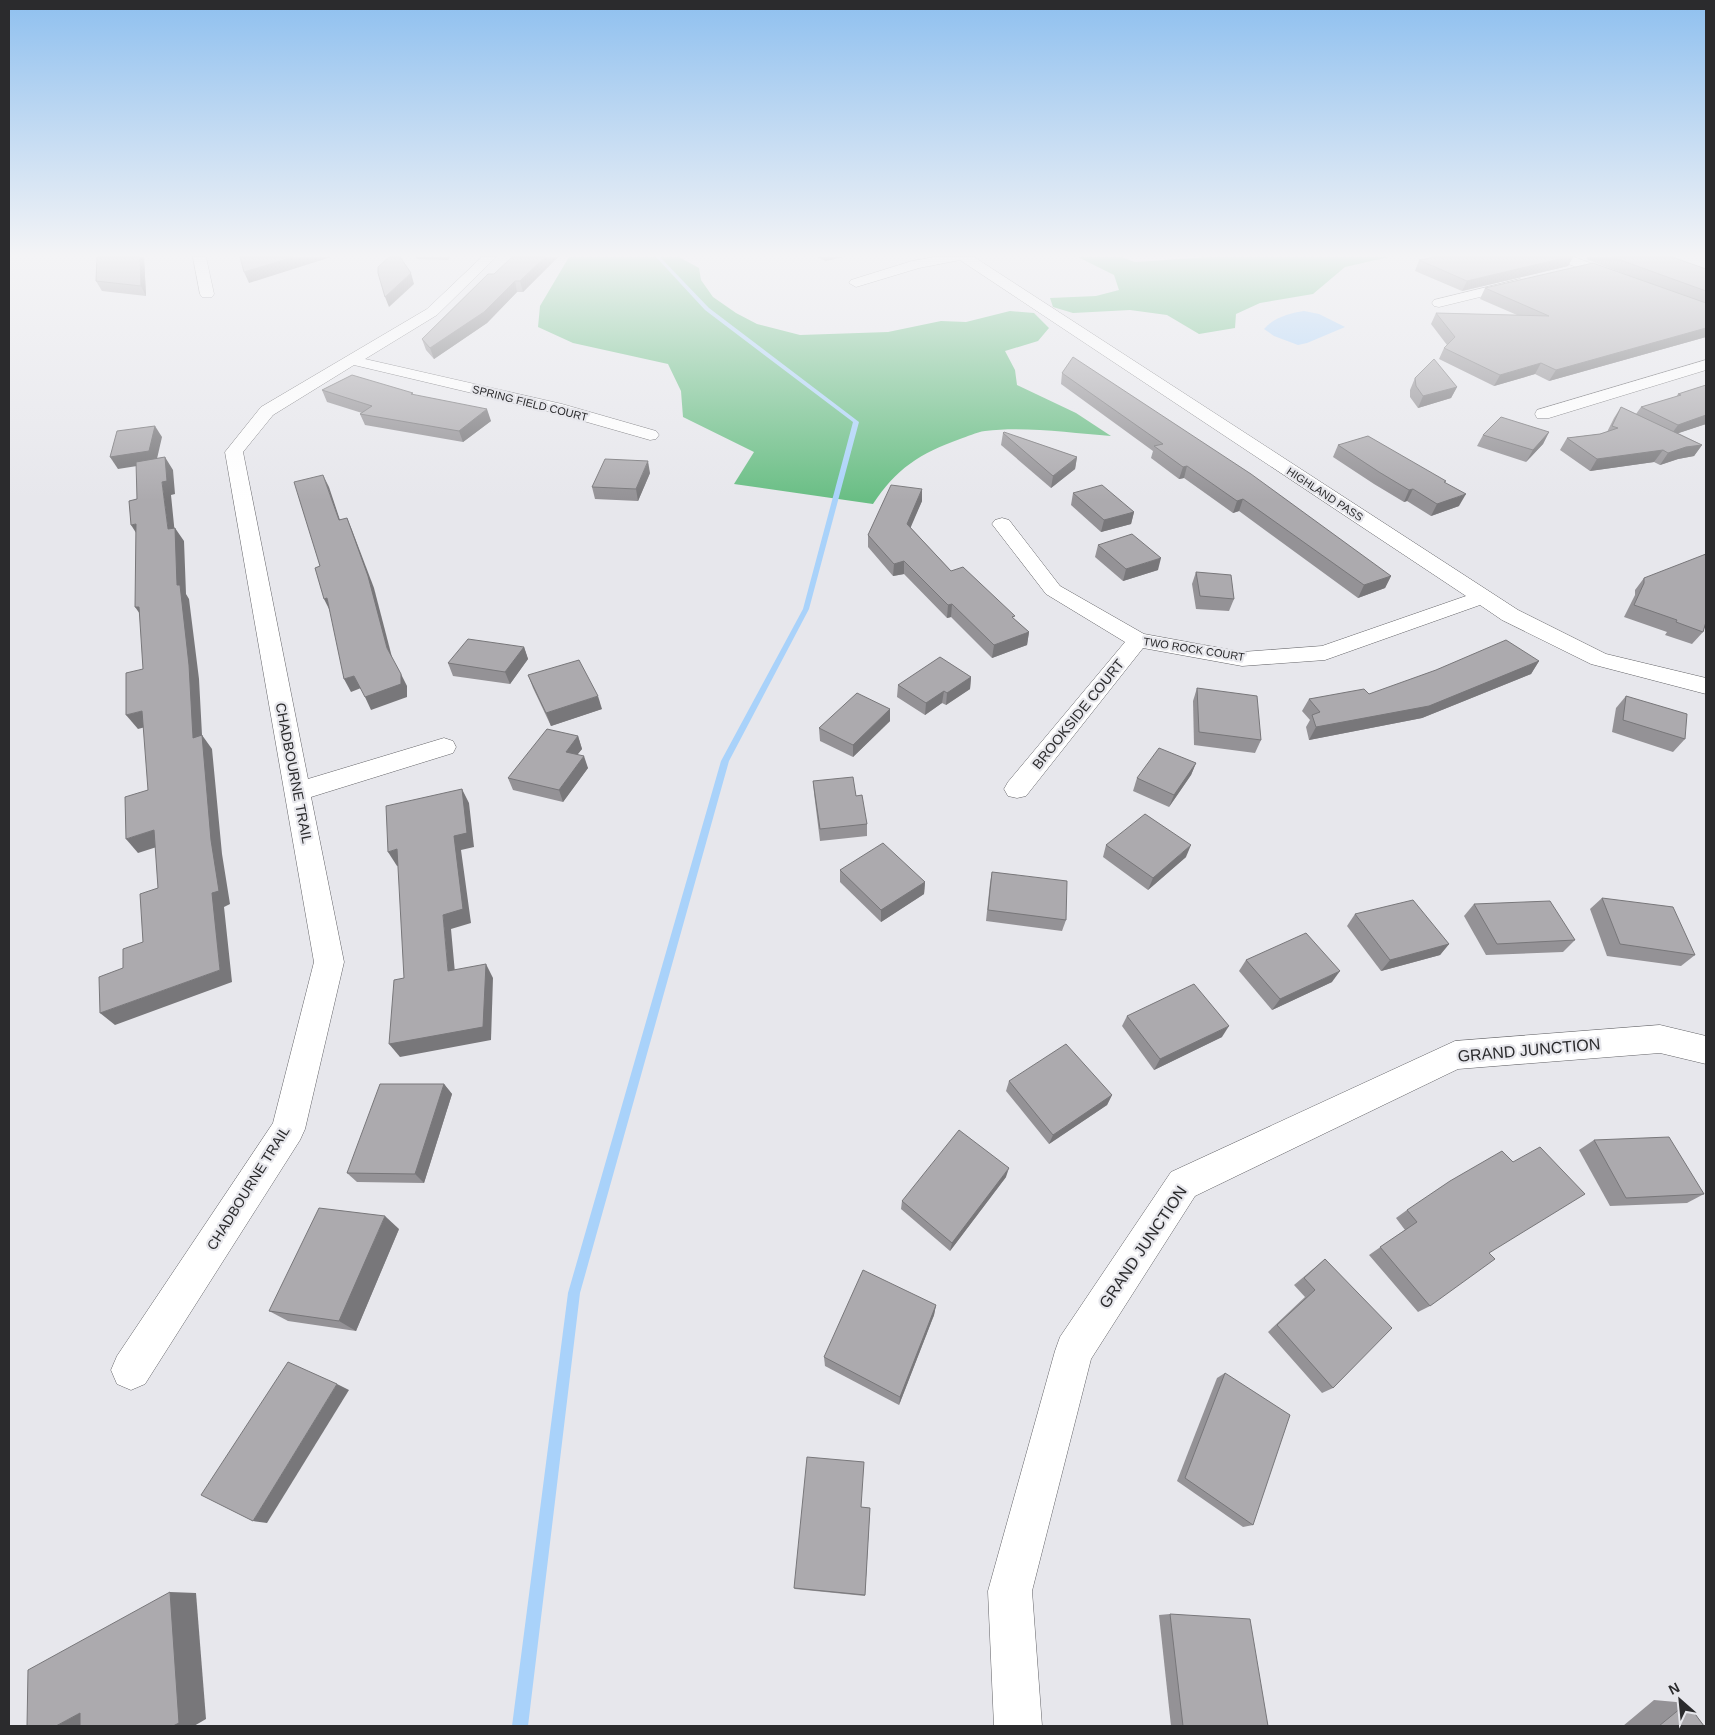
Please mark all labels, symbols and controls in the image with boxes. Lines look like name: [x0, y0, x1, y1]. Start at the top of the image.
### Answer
street label: SPRING FIELD COURT: [471, 383, 589, 423]
street label: HIGHLAND PASS: [1285, 465, 1365, 523]
street label: TWO ROCK COURT: [1142, 635, 1246, 663]
street label: BROOKSIDE COURT: [1029, 656, 1127, 772]
street label: CHADBOURNE TRAIL: [273, 701, 316, 845]
street label: GRAND JUNCTION: [1457, 1035, 1601, 1065]
street label: CHADBOURNE TRAIL: [203, 1123, 293, 1253]
street label: GRAND JUNCTION: [1096, 1183, 1190, 1311]
north arrow: [1655, 1675, 1705, 1725]
text: N: [1666, 1679, 1682, 1698]

